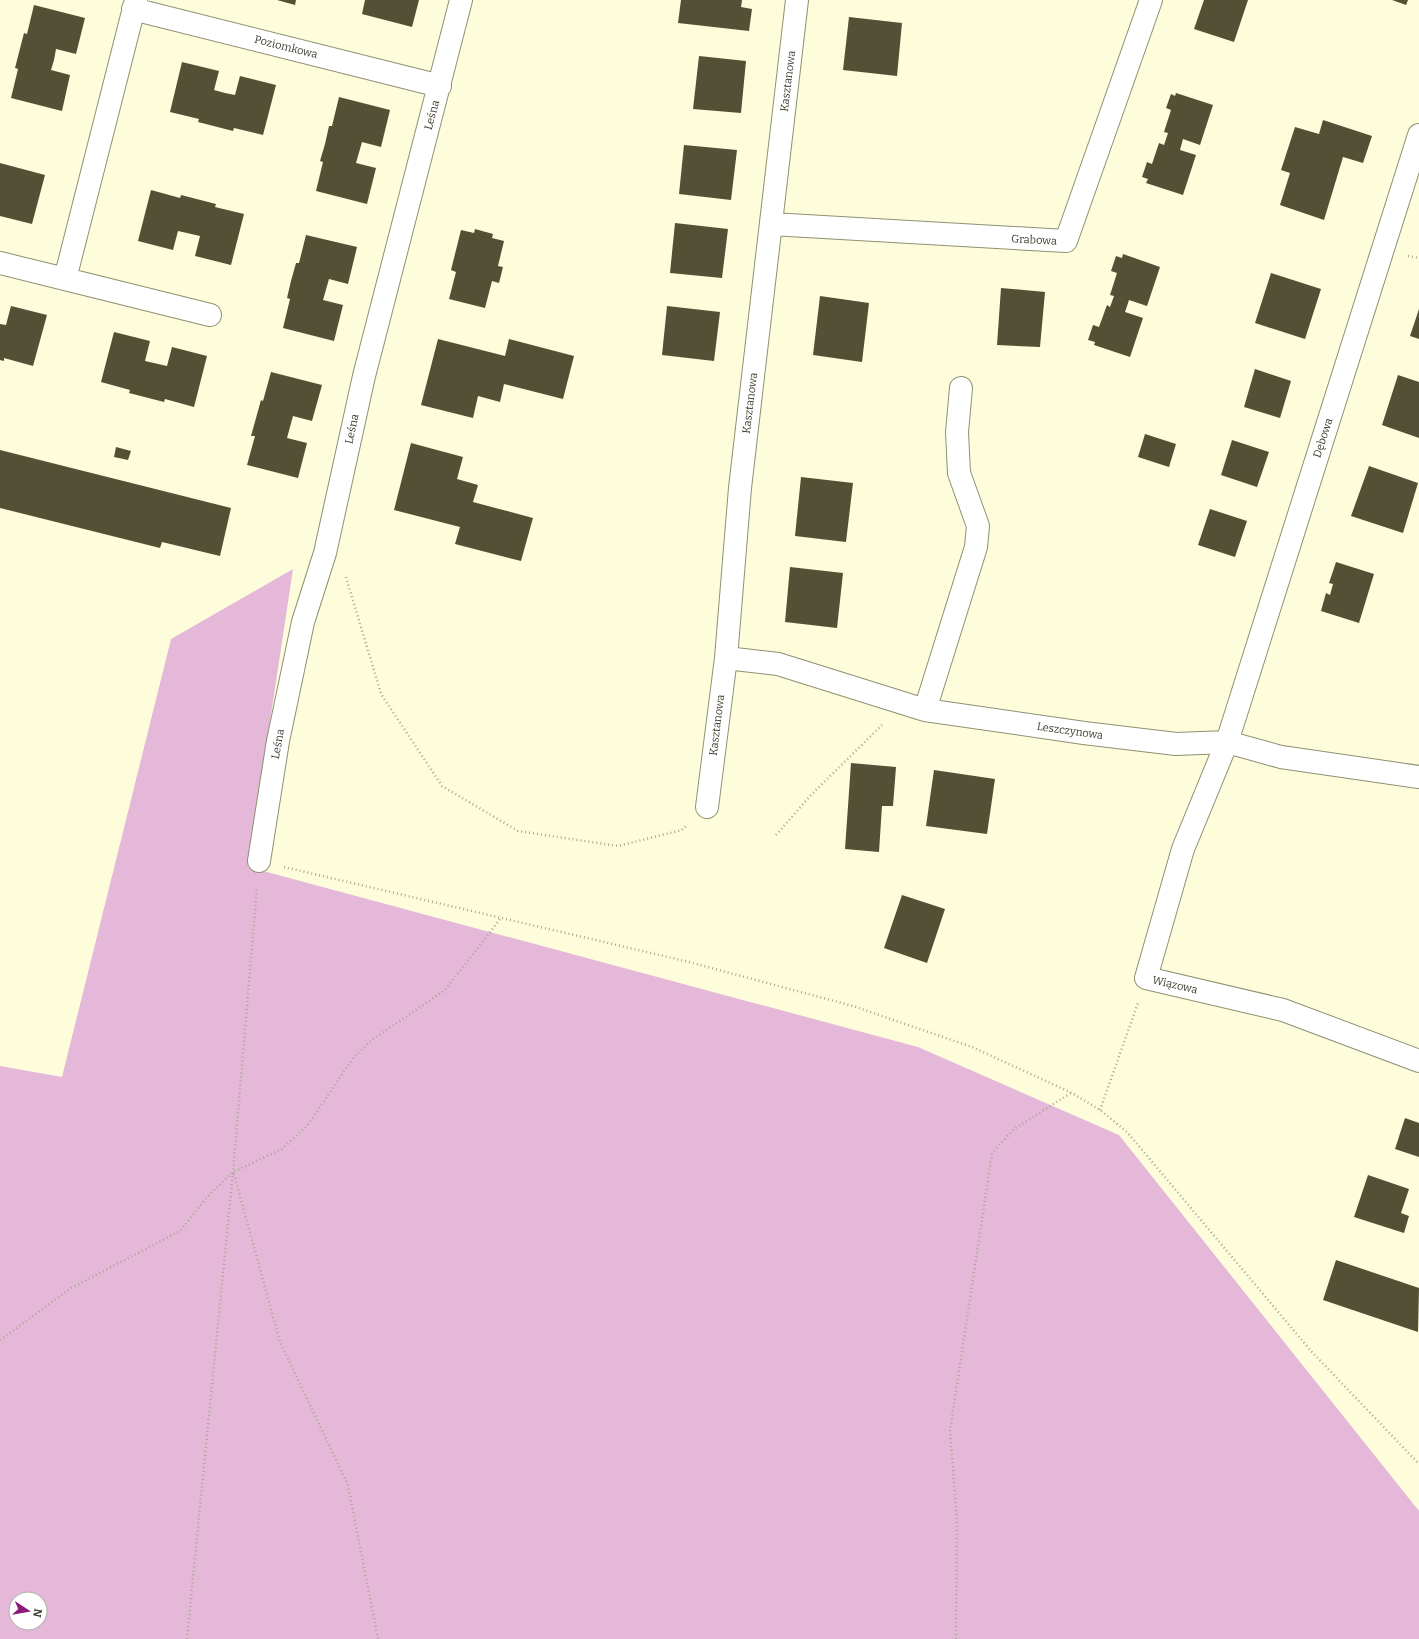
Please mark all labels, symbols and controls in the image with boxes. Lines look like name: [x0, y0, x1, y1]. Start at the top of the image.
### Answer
street label: Poziomkowa: [253, 33, 319, 61]
street label: Kasztanowa: [778, 50, 798, 112]
street label: Leśna: [422, 99, 442, 131]
street label: Grabowa: [1011, 232, 1057, 248]
street label: Kasztanowa: [740, 372, 760, 434]
street label: Leśna: [342, 413, 362, 445]
street label: Dębowa: [1310, 417, 1336, 459]
street label: Kasztanowa: [707, 694, 727, 756]
street label: Leszczynowa: [1036, 720, 1104, 742]
street label: Leśna: [269, 728, 287, 760]
street label: Wiązowa: [1151, 973, 1199, 997]
north arrow: [8, 1591, 48, 1631]
text: N: [30, 1607, 45, 1619]

